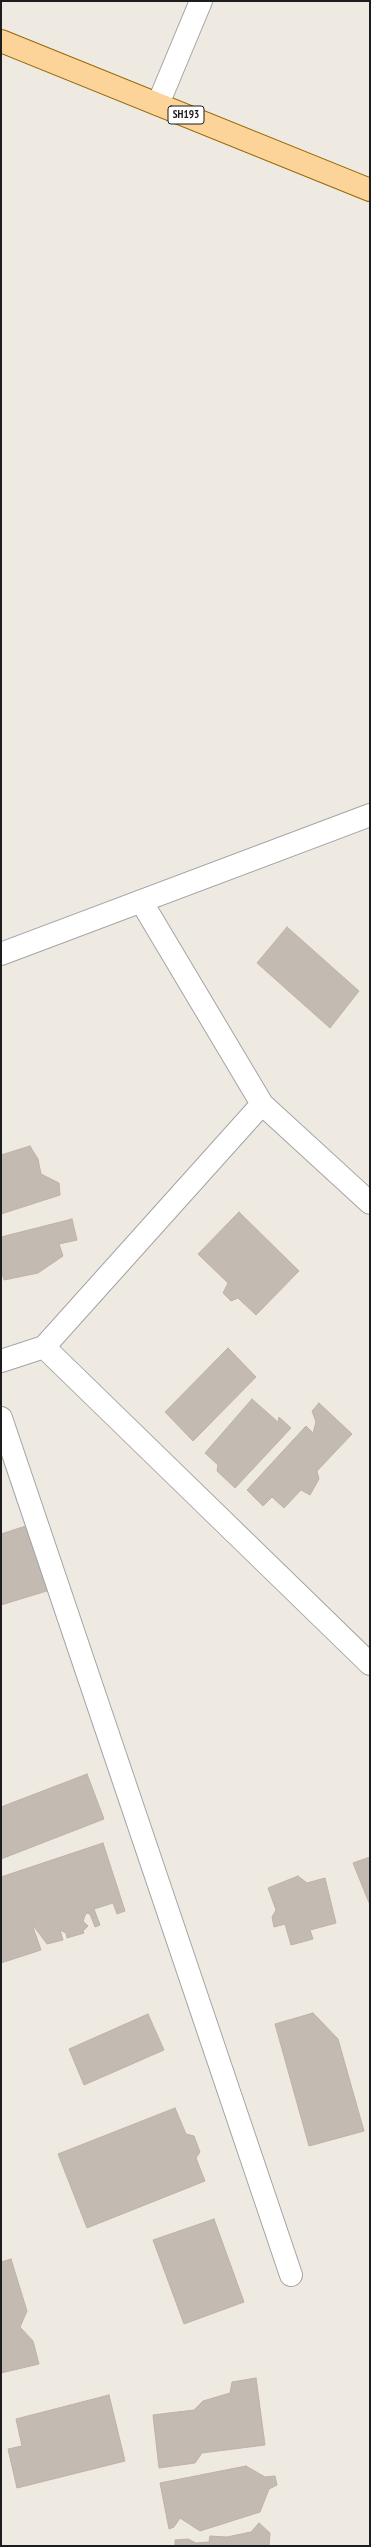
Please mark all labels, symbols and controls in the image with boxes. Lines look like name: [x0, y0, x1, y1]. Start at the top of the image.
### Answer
road number: SH193: [168, 106, 204, 124]

